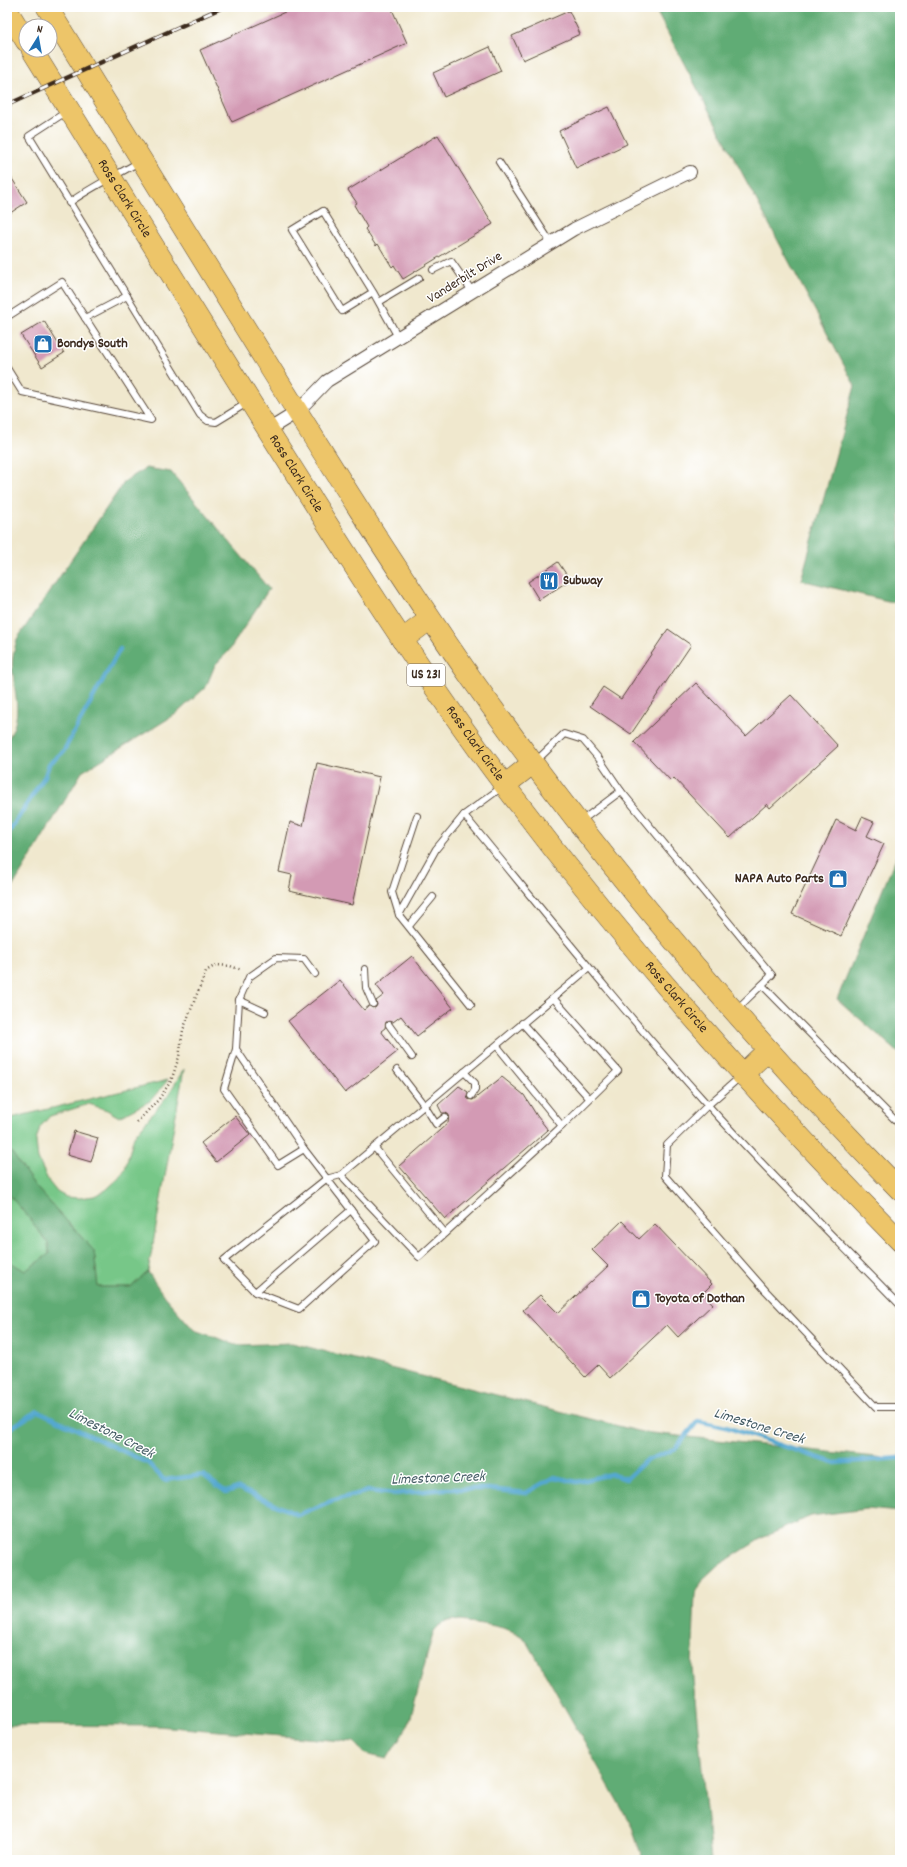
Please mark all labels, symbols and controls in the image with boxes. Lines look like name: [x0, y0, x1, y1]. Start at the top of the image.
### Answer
north arrow: [18, 18, 58, 58]
text: N: [35, 22, 44, 39]
street label: Ross Clark Circle: [92, 156, 156, 242]
street label: Vanderbilt Drive: [424, 247, 506, 309]
shop icon: Bondys South: [32, 333, 54, 355]
place label: Bondys South: [57, 334, 128, 354]
street label: Ross Clark Circle: [263, 431, 328, 517]
restaurant icon: Subway: [538, 570, 560, 592]
place label: Subway: [563, 571, 604, 591]
road number: US 231: [407, 664, 445, 686]
street label: Ross Clark Circle: [440, 702, 509, 786]
shop icon: NAPA Auto Parts: [827, 868, 849, 890]
place label: NAPA Auto Parts: [735, 869, 824, 889]
street label: Ross Clark Circle: [639, 957, 712, 1038]
shop icon: Toyota of Dothan: [630, 1288, 652, 1310]
place label: Toyota of Dothan: [655, 1289, 745, 1309]
water label: Limestone Creek: [64, 1403, 159, 1466]
water label: Limestone Creek: [711, 1403, 809, 1452]
water label: Limestone Creek: [391, 1466, 487, 1492]

